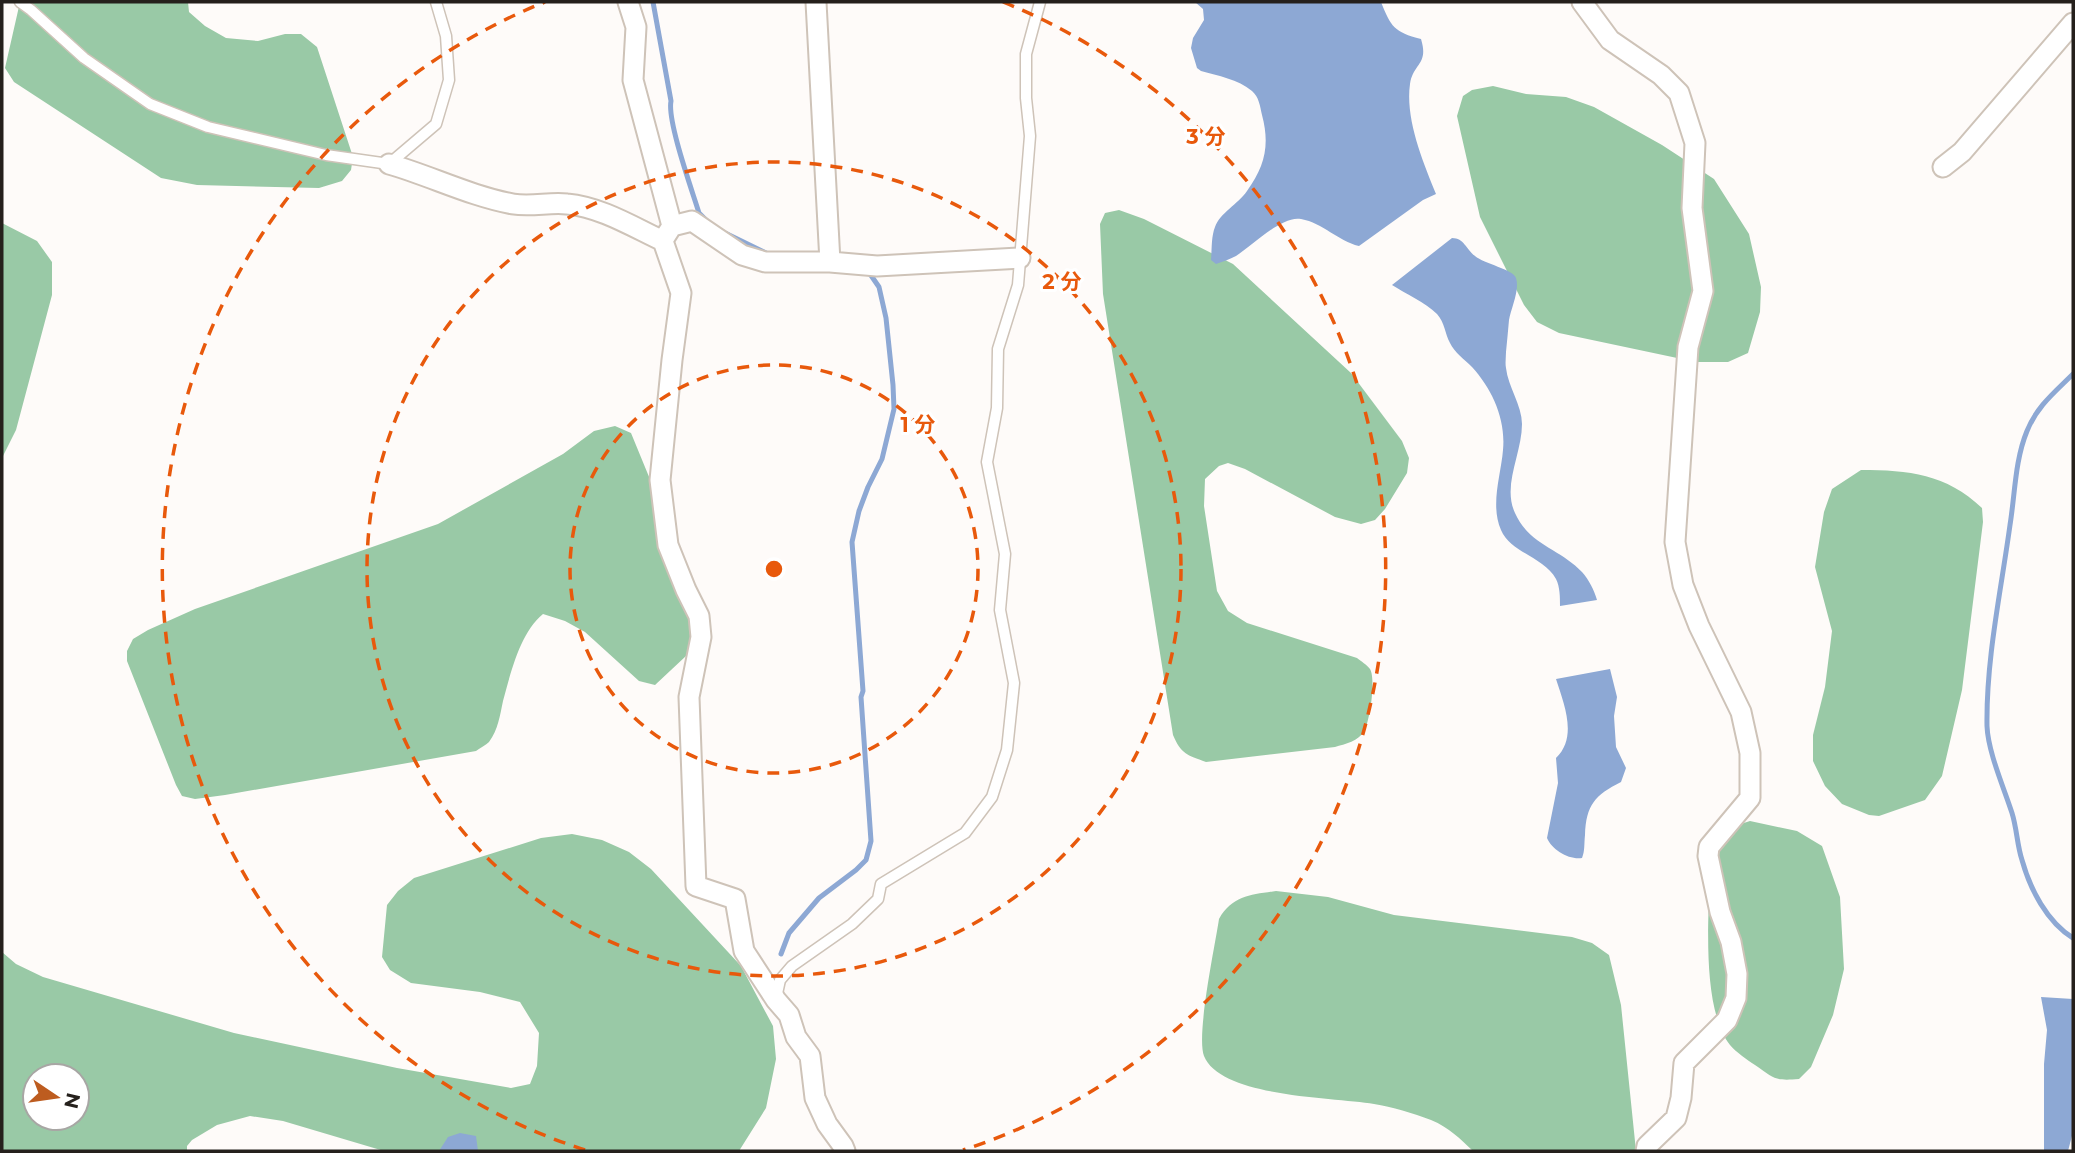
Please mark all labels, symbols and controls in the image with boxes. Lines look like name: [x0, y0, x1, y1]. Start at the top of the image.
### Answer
text: 3 分: [1185, 124, 1226, 149]
text: 2 分: [1042, 269, 1082, 294]
text: 1 分: [900, 412, 936, 437]
centre of rings: [762, 557, 786, 581]
north arrow: [21, 1062, 91, 1132]
text: N: [59, 1091, 85, 1111]

